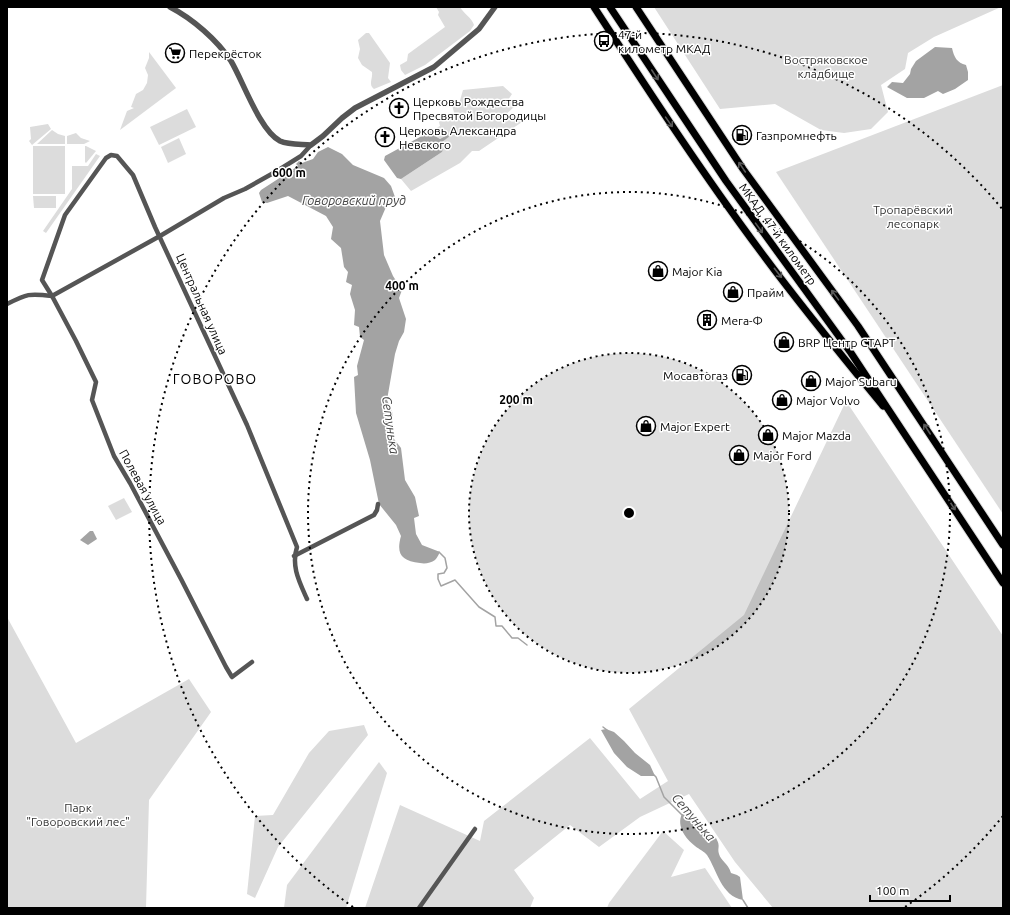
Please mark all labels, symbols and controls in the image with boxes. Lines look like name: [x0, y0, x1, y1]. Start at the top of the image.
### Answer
place label: 47-й километр МКАД: [618, 28, 710, 55]
bus stop icon: 47-й километр МКАД: [593, 30, 615, 52]
supermarket icon: Перекрёсток: [164, 42, 186, 64]
place label: Перекрёсток: [189, 47, 262, 60]
park label: Востряковское кладбище: [784, 53, 868, 80]
one-way arrow: [651, 69, 659, 80]
place label: Церковь Рождества Пресвятой Богородицы: [413, 95, 546, 122]
church icon: Церковь Рождества Пресвятой Богородицы: [388, 97, 410, 119]
one-way arrow: [665, 116, 673, 127]
place label: Церковь Александра Невского: [399, 124, 516, 151]
fuel station icon: Газпромнефть: [731, 124, 753, 146]
church icon: Церковь Александра Невского: [374, 126, 396, 148]
place label: Газпромнефть: [756, 129, 837, 142]
one-way arrow: [738, 162, 746, 173]
text: 600 m: [272, 166, 306, 179]
street label: МКАД, 47-й километр: [737, 181, 819, 287]
water label: Говоровский пруд: [302, 193, 406, 207]
park label: Тропарёвский лесопарк: [873, 203, 953, 230]
one-way arrow: [755, 223, 763, 234]
street label: Центральная улица: [174, 252, 230, 356]
shop icon: Major Kia: [647, 260, 669, 282]
place label: Major Kia: [672, 265, 722, 278]
one-way arrow: [773, 268, 782, 279]
text: 400 m: [385, 279, 419, 292]
shop icon: Прайм: [722, 281, 744, 303]
place label: Прайм: [747, 286, 784, 299]
one-way arrow: [831, 290, 839, 301]
building icon: Мега-Ф: [696, 309, 718, 331]
place label: Мега-Ф: [721, 314, 763, 327]
shop icon: BRP Центр СТАРТ: [773, 331, 795, 353]
place label: BRP Центр СТАРТ: [798, 336, 896, 349]
fuel station icon: Мосавтогаз: [731, 364, 753, 386]
place label: Мосавтогаз: [663, 369, 728, 382]
shop icon: Major Subaru: [800, 370, 822, 392]
district label: ГОВОРОВО: [173, 371, 257, 387]
place label: Major Subaru: [825, 375, 897, 388]
shop icon: Major Volvo: [771, 389, 793, 411]
text: 200 m: [499, 393, 533, 406]
place label: Major Volvo: [796, 394, 860, 407]
water label: Сетунька: [380, 395, 402, 455]
shop icon: Major Expert: [635, 415, 657, 437]
place label: Major Expert: [660, 420, 730, 433]
shop icon: Major Mazda: [757, 424, 779, 446]
one-way arrow: [922, 424, 931, 435]
place label: Major Mazda: [782, 429, 851, 442]
shop icon: Major Ford: [728, 444, 750, 466]
street label: Полевая улица: [117, 447, 169, 527]
place label: Major Ford: [753, 449, 812, 462]
one-way arrow: [948, 499, 956, 511]
centre of rings: [622, 506, 636, 520]
water label: Сетунька: [669, 790, 719, 844]
park label: Парк "Говоровский лес": [26, 801, 130, 828]
scale bar: [870, 877, 950, 903]
text: 100 m: [876, 884, 909, 897]

